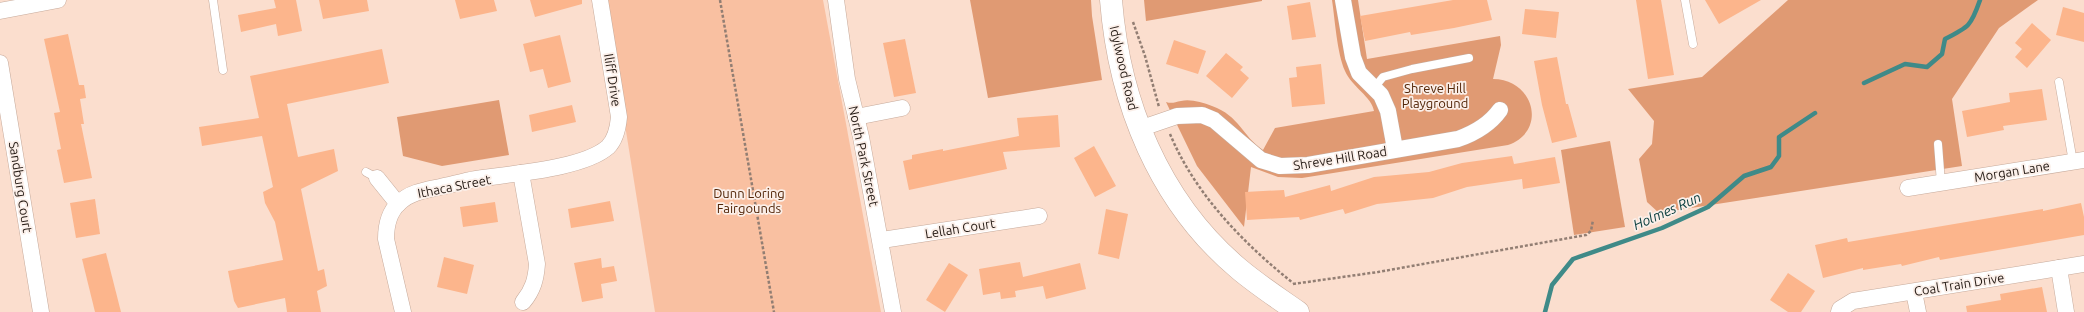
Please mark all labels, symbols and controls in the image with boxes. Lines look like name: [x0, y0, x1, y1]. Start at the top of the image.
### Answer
street label: Idylwood Road: [1107, 24, 1141, 112]
street label: Iliff Drive: [602, 52, 624, 108]
park label: Shreve Hill Playground: [1402, 81, 1468, 110]
street label: North Park Street: [847, 104, 881, 208]
street label: Sandburg Court: [7, 140, 35, 234]
street label: Shreve Hill Road: [1292, 144, 1388, 172]
street label: Morgan Lane: [1973, 158, 2051, 184]
street label: Ithaca Street: [416, 172, 492, 200]
park label: Dunn Loring Fairgounds: [713, 186, 785, 215]
water label: Holmes Run: [1631, 189, 1703, 233]
street label: Lellah Court: [924, 216, 996, 240]
street label: Coal Train Drive: [1913, 270, 2005, 298]

